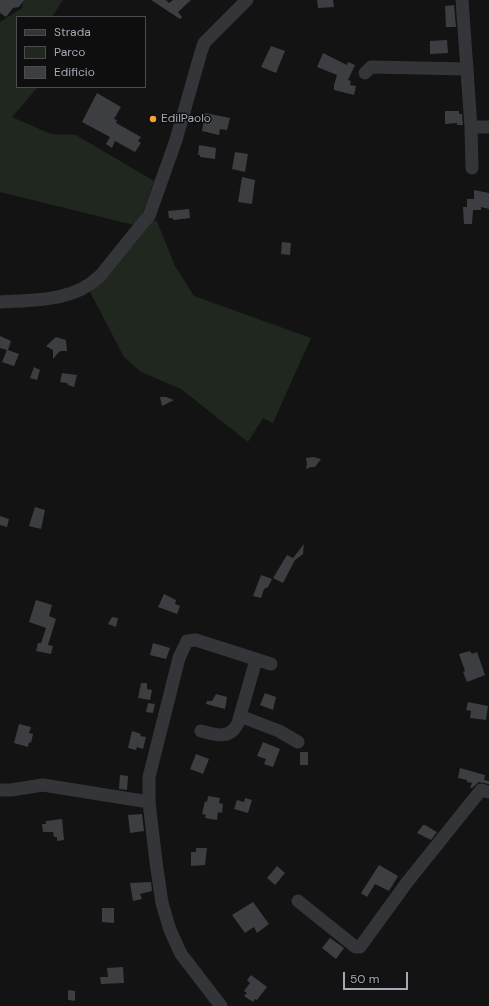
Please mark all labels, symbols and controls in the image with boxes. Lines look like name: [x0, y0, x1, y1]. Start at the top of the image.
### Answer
legend: [16, 16, 146, 88]
text: Strada: [54, 24, 91, 40]
text: Parco: [54, 44, 85, 60]
text: Edificio: [54, 64, 95, 80]
place label: EdilPaolo: [161, 112, 211, 126]
marker: EdilPaolo: [148, 114, 158, 124]
scale bar: [345, 964, 410, 990]
text: 50 m: [350, 971, 379, 987]

